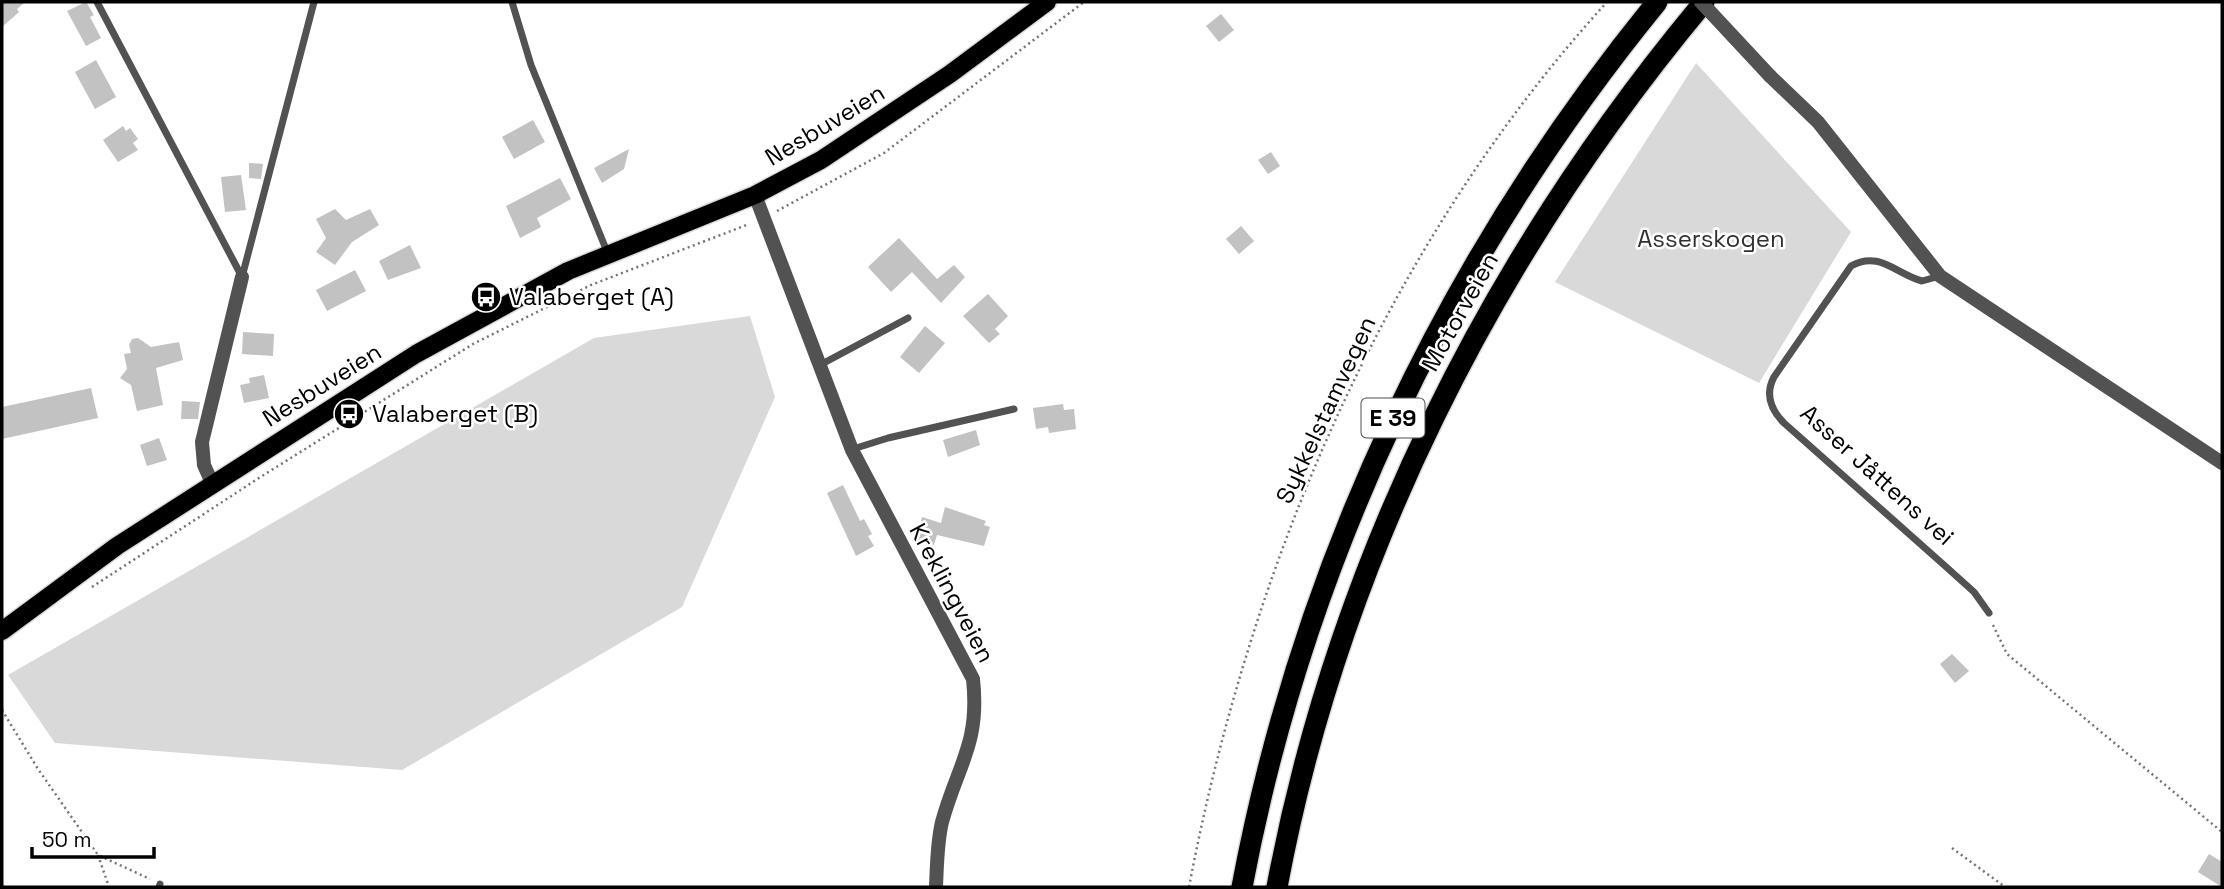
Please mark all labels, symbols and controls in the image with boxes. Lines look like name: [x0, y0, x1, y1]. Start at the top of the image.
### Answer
street label: Nesbuveien: [759, 77, 890, 172]
park label: Asserskogen: [1637, 223, 1785, 254]
street label: Motorveien: [1414, 247, 1505, 377]
bus stop icon: Valaberget (A): [469, 280, 503, 314]
place label: Valaberget (A): [509, 281, 674, 312]
street label: Sykkelstamvegen: [1269, 311, 1383, 508]
street label: Nesbuveien: [257, 336, 387, 433]
bus stop icon: Valaberget (B): [332, 397, 366, 431]
street label: Asser Jåttens vei: [1794, 397, 1961, 552]
place label: Valaberget (B): [372, 398, 538, 429]
road number: E 39: [1362, 398, 1424, 438]
street label: Kreklingveien: [903, 518, 1002, 668]
scale bar: [32, 816, 154, 860]
text: 50 m: [42, 826, 92, 853]

